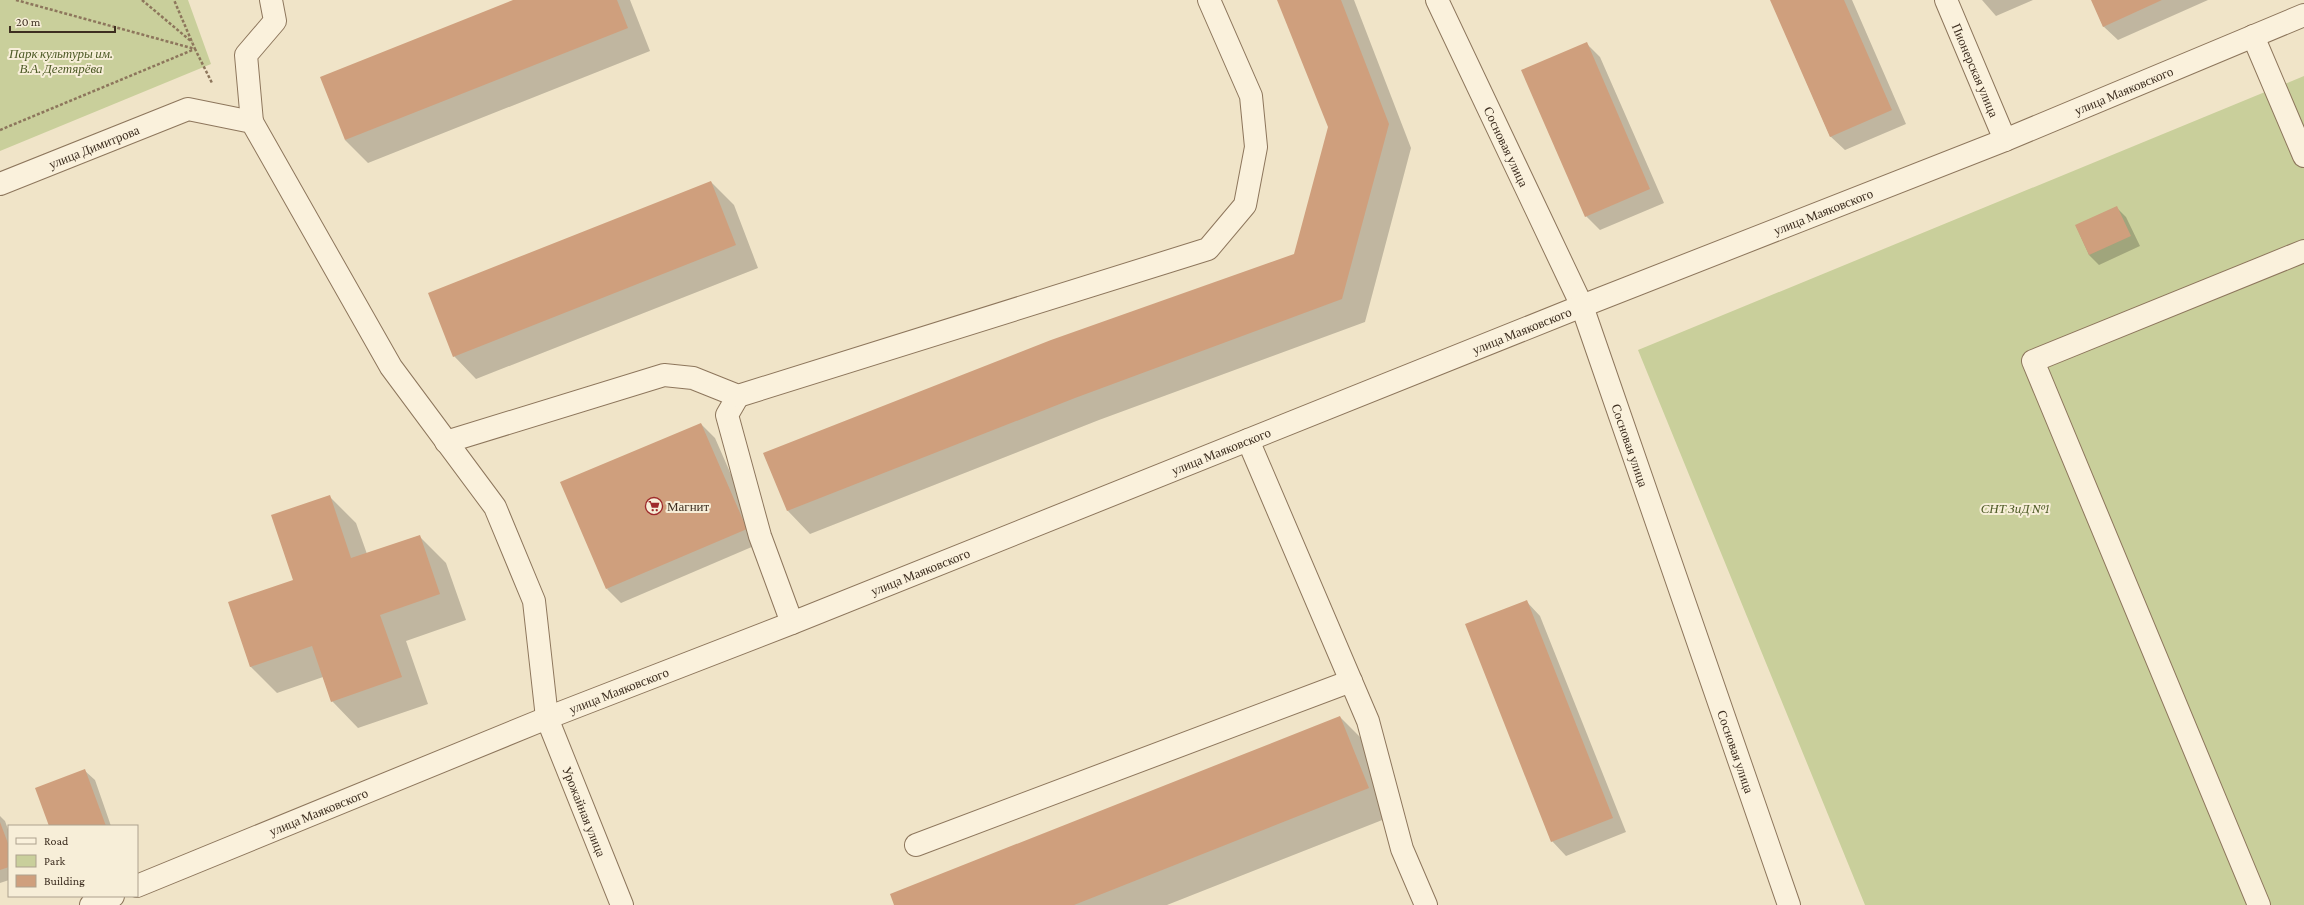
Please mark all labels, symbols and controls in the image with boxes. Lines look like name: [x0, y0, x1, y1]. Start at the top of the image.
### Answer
scale bar: [10, 8, 115, 34]
text: 20 m: [16, 15, 41, 29]
street label: Пионерская улица: [1949, 21, 2002, 119]
park label: Парк культуры им. В.А. Дегтярёва: [8, 46, 113, 76]
street label: улица Маяковского: [2072, 63, 2175, 118]
street label: Сосновая улица: [1481, 104, 1532, 189]
street label: улица Димитрова: [46, 122, 141, 171]
street label: улица Маяковского: [1771, 185, 1875, 238]
street label: улица Маяковского: [1470, 304, 1573, 357]
street label: Сосновая улица: [1609, 402, 1652, 489]
street label: улица Маяковского: [1169, 424, 1273, 478]
supermarket icon: Магнит: [644, 496, 664, 516]
place label: Магнит: [667, 499, 710, 514]
park label: СНТ ЗиД №1: [1981, 501, 2049, 516]
street label: улица Маяковского: [868, 545, 972, 598]
street label: улица Маяковского: [567, 664, 671, 716]
street label: Сосновая улица: [1715, 708, 1757, 795]
street label: Урожайная улица: [560, 764, 609, 859]
street label: улица Маяковского: [267, 785, 370, 839]
legend: [8, 825, 138, 897]
text: Road: [44, 834, 69, 848]
text: Park: [44, 854, 66, 868]
text: Building: [44, 874, 85, 888]

